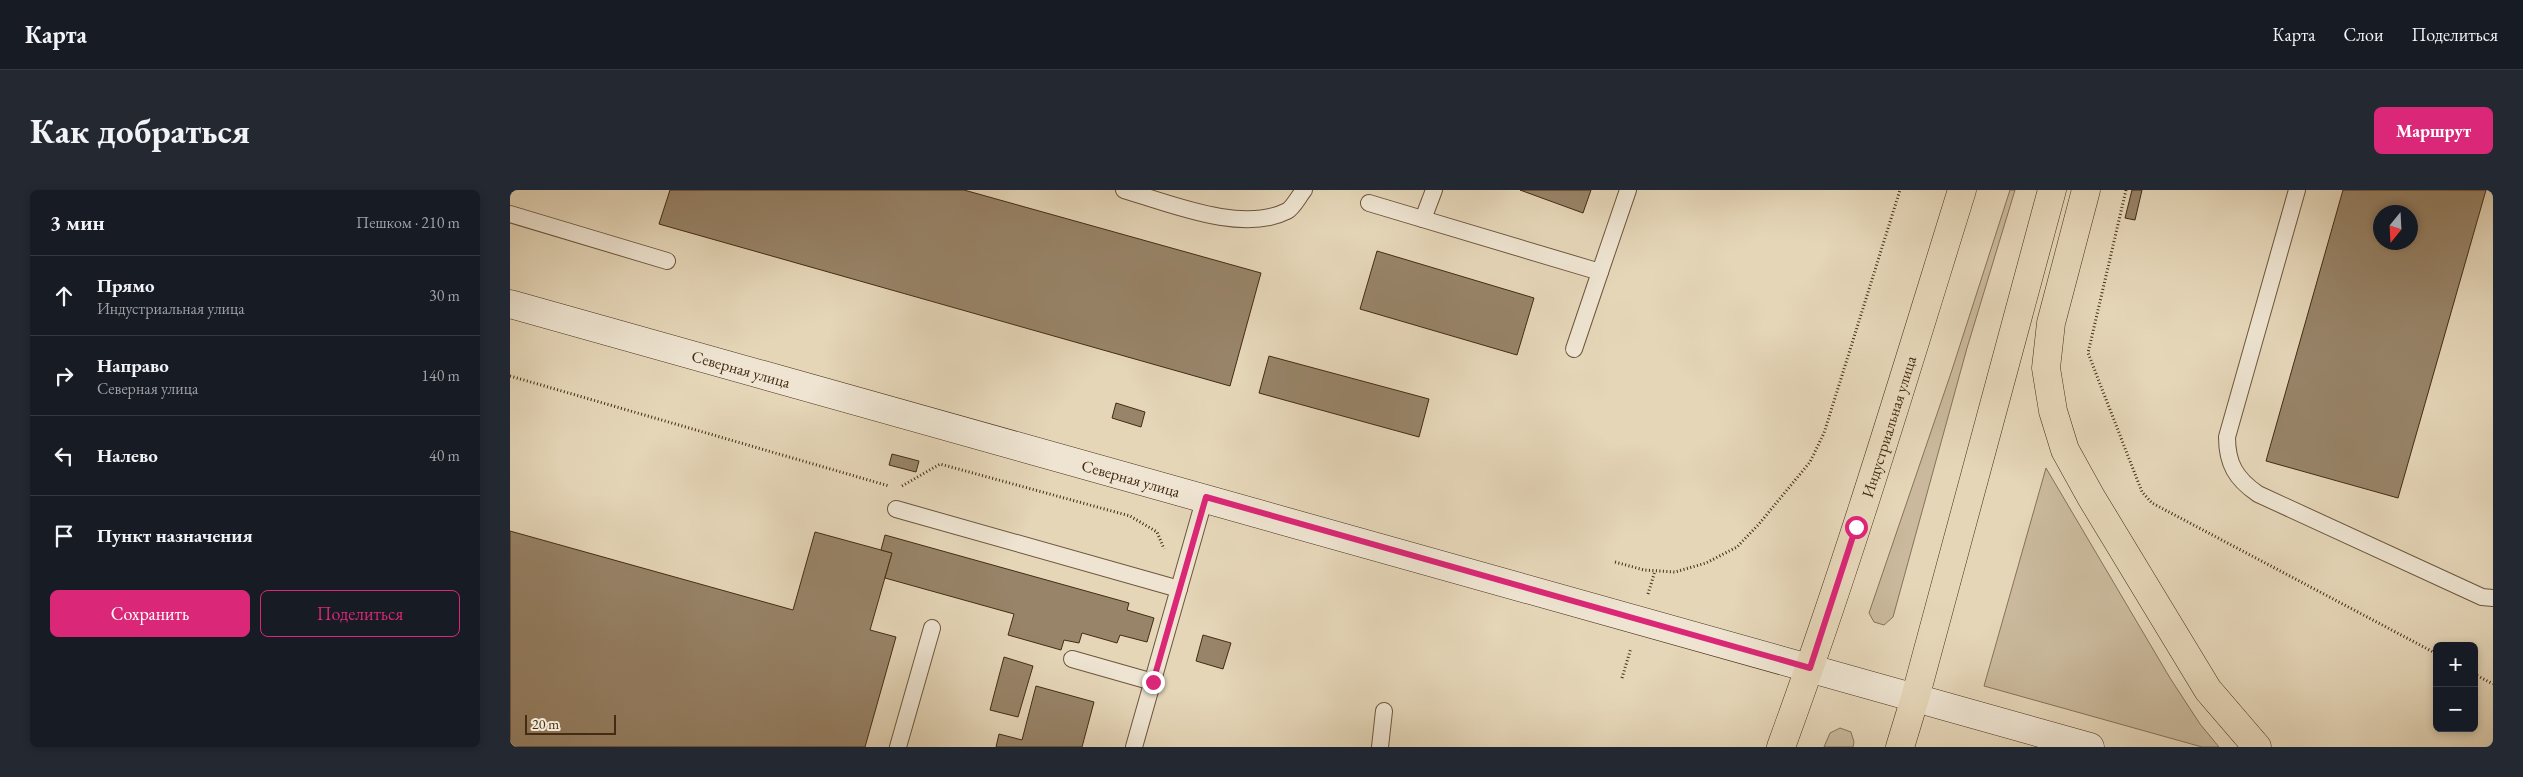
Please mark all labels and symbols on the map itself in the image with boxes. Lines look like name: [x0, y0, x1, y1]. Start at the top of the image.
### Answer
north arrow: [2373, 205, 2418, 250]
street label: Северная улица: [689, 345, 793, 393]
street label: Индустриальная улица: [1857, 353, 1921, 500]
street label: Северная улица: [1079, 455, 1183, 503]
route start: [1845, 516, 1868, 539]
route end: [1142, 671, 1165, 694]
scale bar: [525, 712, 616, 735]

